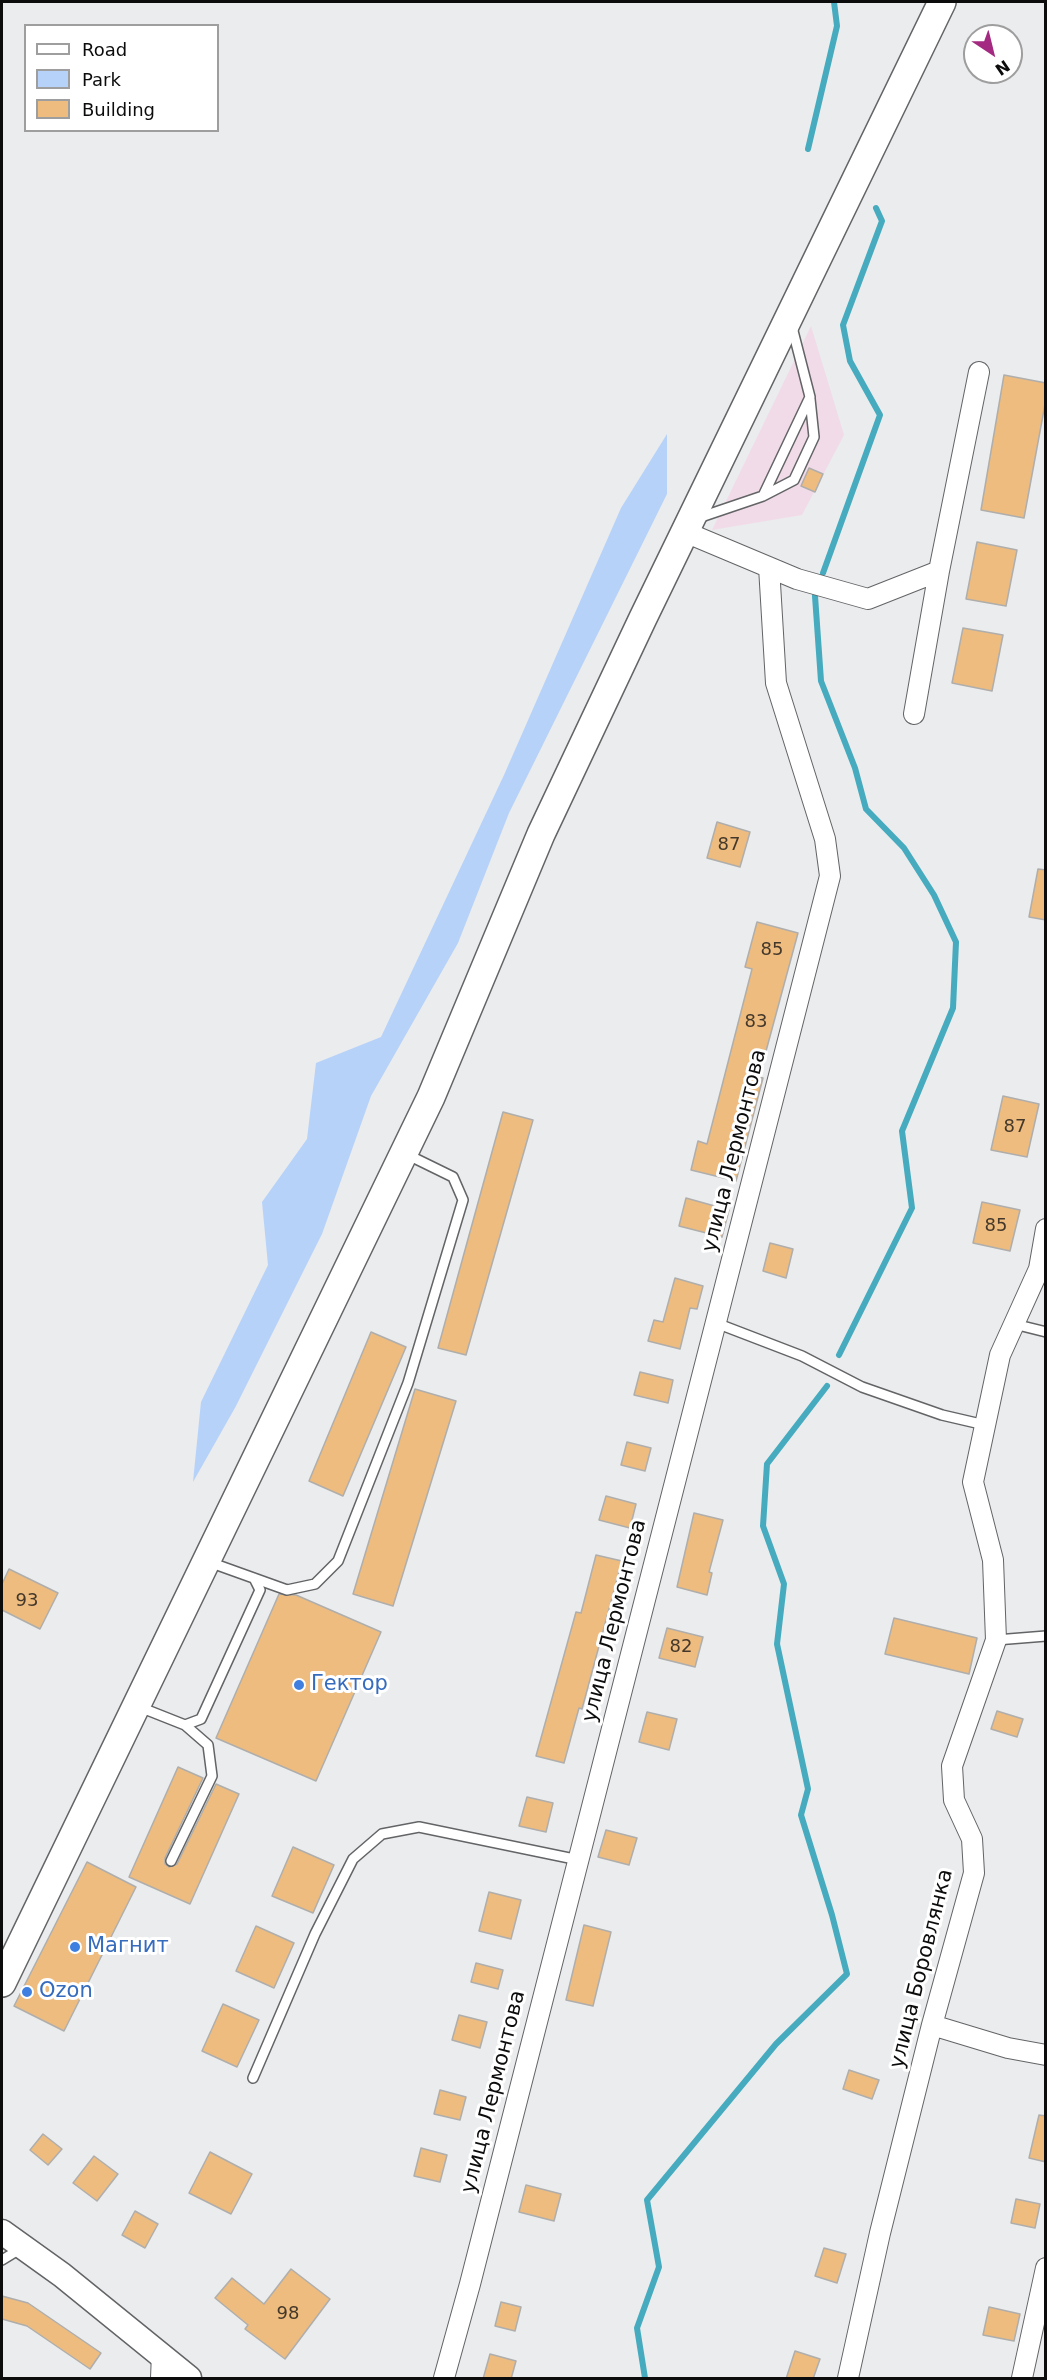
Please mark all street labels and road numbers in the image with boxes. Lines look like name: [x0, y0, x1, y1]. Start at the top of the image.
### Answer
street label: улица Лермонтова: [698, 1047, 772, 1255]
street label: улица Лермонтова: [578, 1517, 652, 1725]
street label: улица Боровлянка: [885, 1867, 959, 2071]
street label: улица Лермонтова: [457, 1988, 531, 2196]

